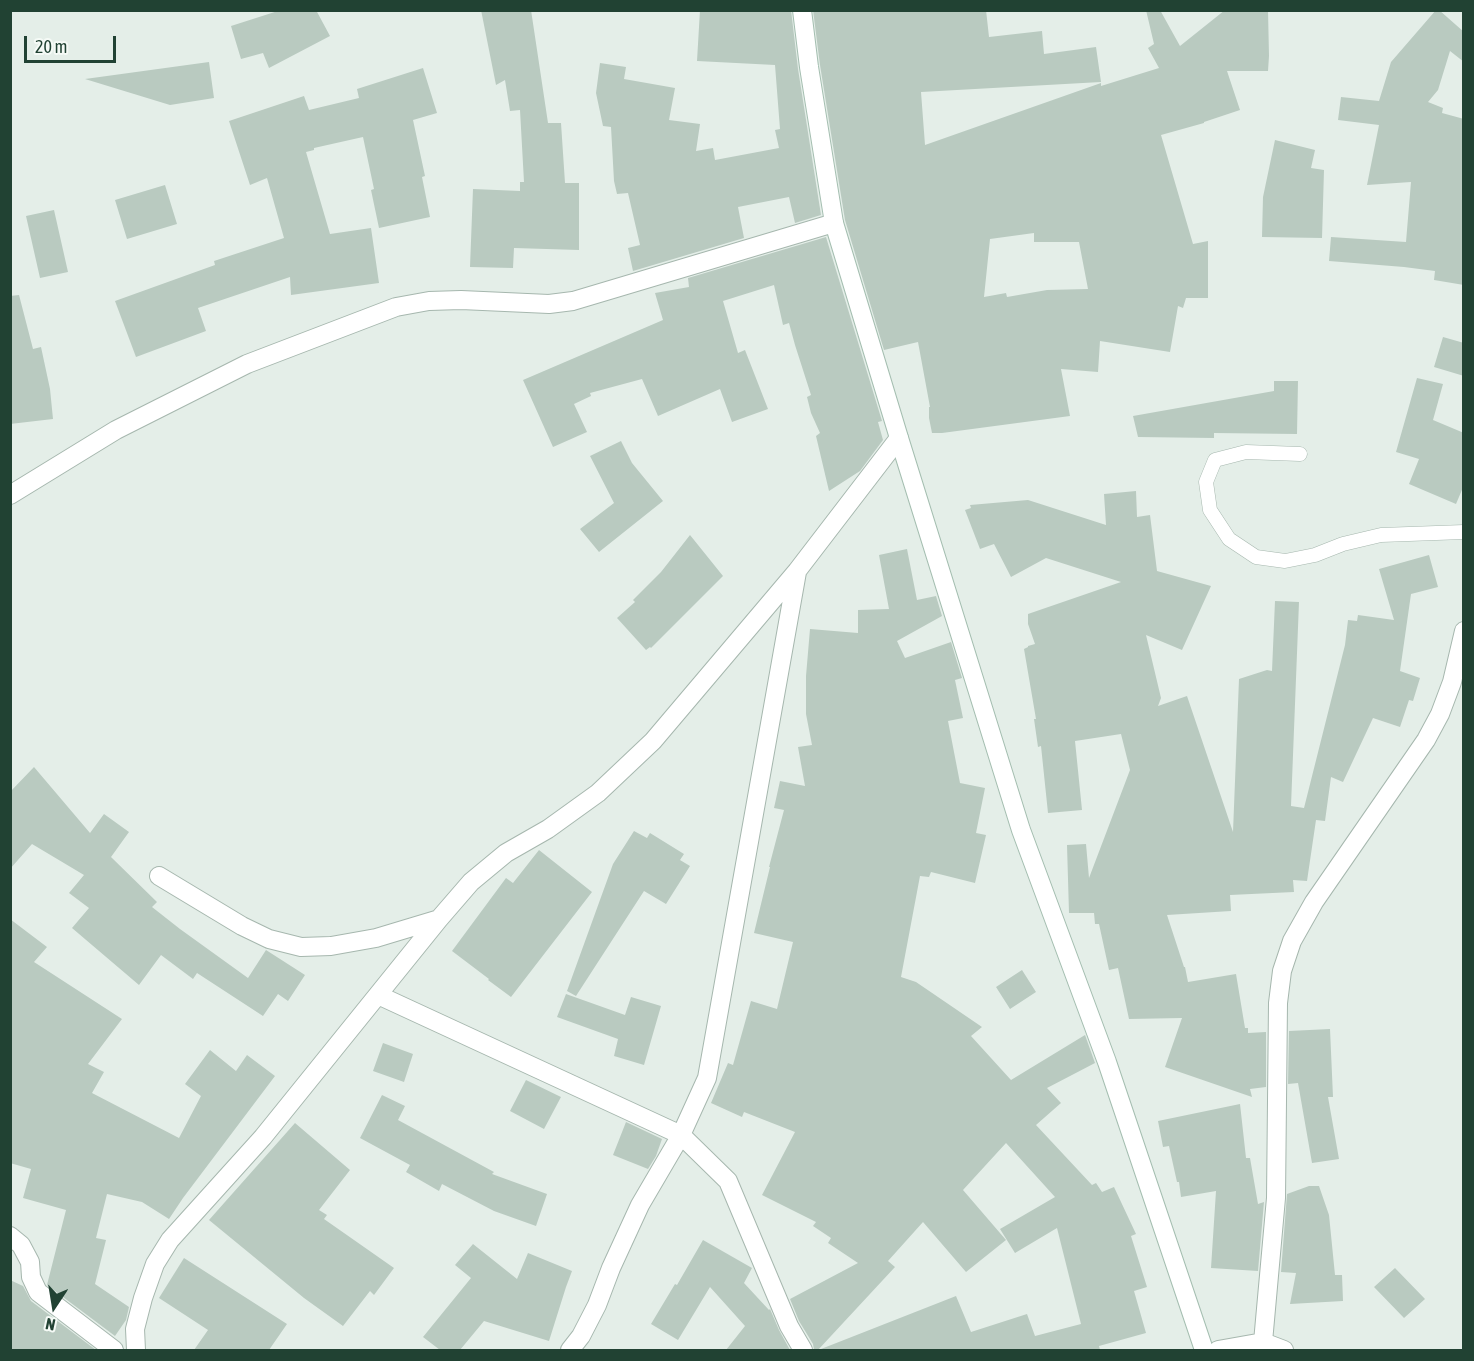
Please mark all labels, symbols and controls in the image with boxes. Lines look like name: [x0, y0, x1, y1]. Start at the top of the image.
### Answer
scale bar: [27, 24, 118, 62]
text: 20 m: [35, 36, 67, 57]
north arrow: [24, 1277, 84, 1337]
text: N: [44, 1315, 57, 1334]

